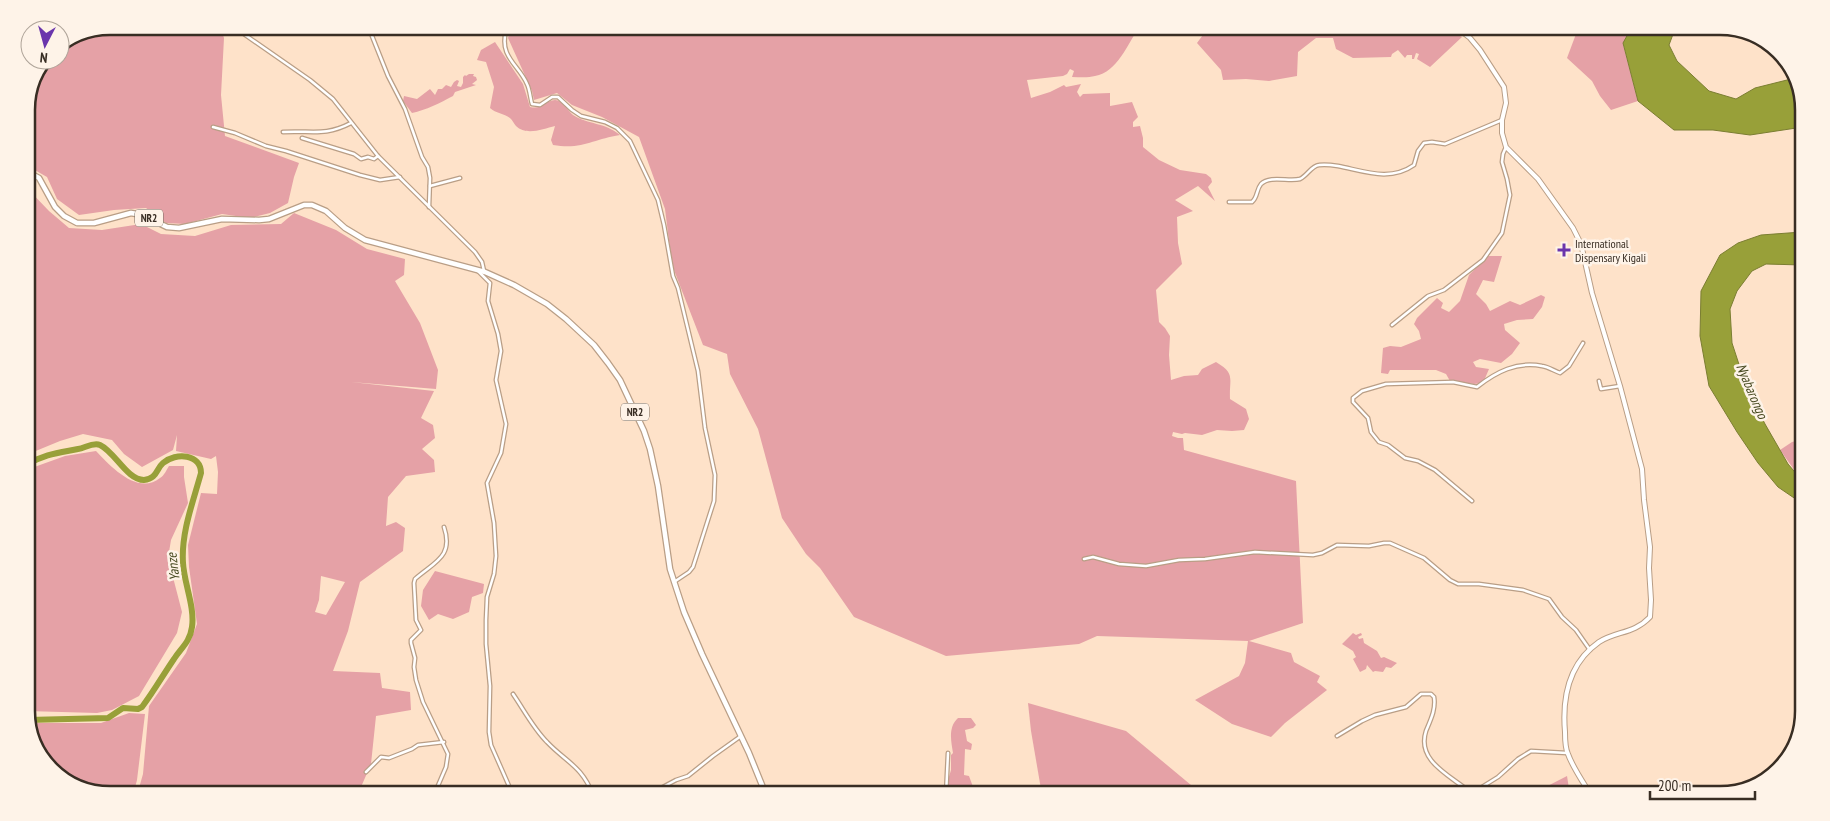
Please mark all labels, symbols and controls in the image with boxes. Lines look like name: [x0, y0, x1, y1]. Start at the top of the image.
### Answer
north arrow: [20, 20, 70, 70]
text: N: [39, 49, 48, 67]
road number: NR2: [135, 210, 163, 227]
place label: International Dispensary Kigali: [1575, 236, 1646, 265]
marker: International Dispensary Kigali: [1557, 243, 1571, 257]
water label: Nyabarongo: [1732, 361, 1772, 422]
road number: NR2: [621, 404, 649, 421]
water label: Yanze: [162, 551, 184, 582]
scale bar: [1650, 768, 1755, 800]
text: 200 m: [1658, 776, 1691, 795]

